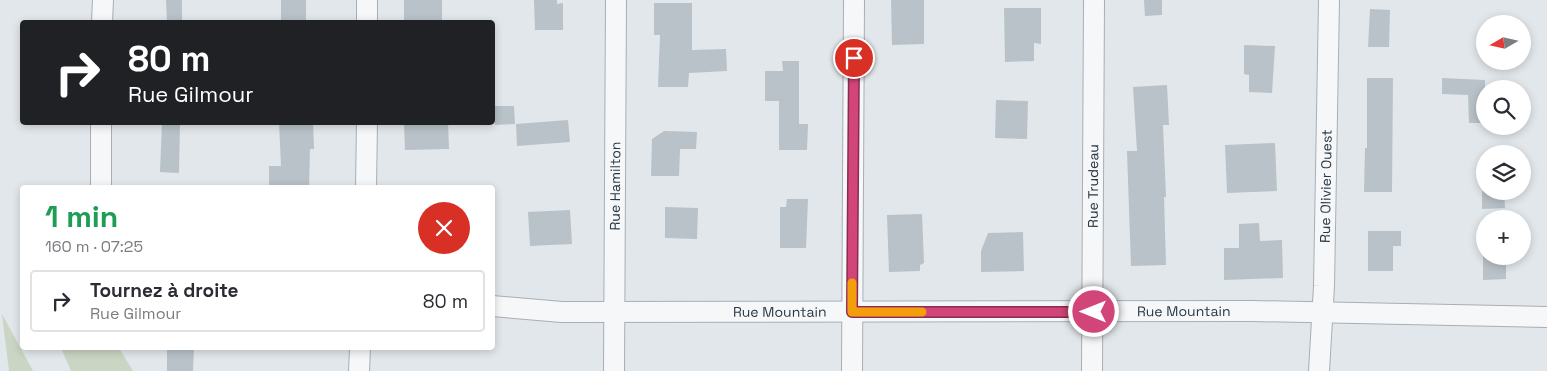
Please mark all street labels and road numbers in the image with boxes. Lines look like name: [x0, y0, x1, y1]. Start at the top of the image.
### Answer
street label: Rue Olivier Ouest: [1316, 129, 1336, 243]
street label: Rue Hamilton: [606, 141, 624, 231]
street label: Rue Trudeau: [1084, 144, 1102, 228]
street label: Rue Mountain: [1137, 302, 1231, 320]
street label: Rue Mountain: [733, 303, 827, 321]

